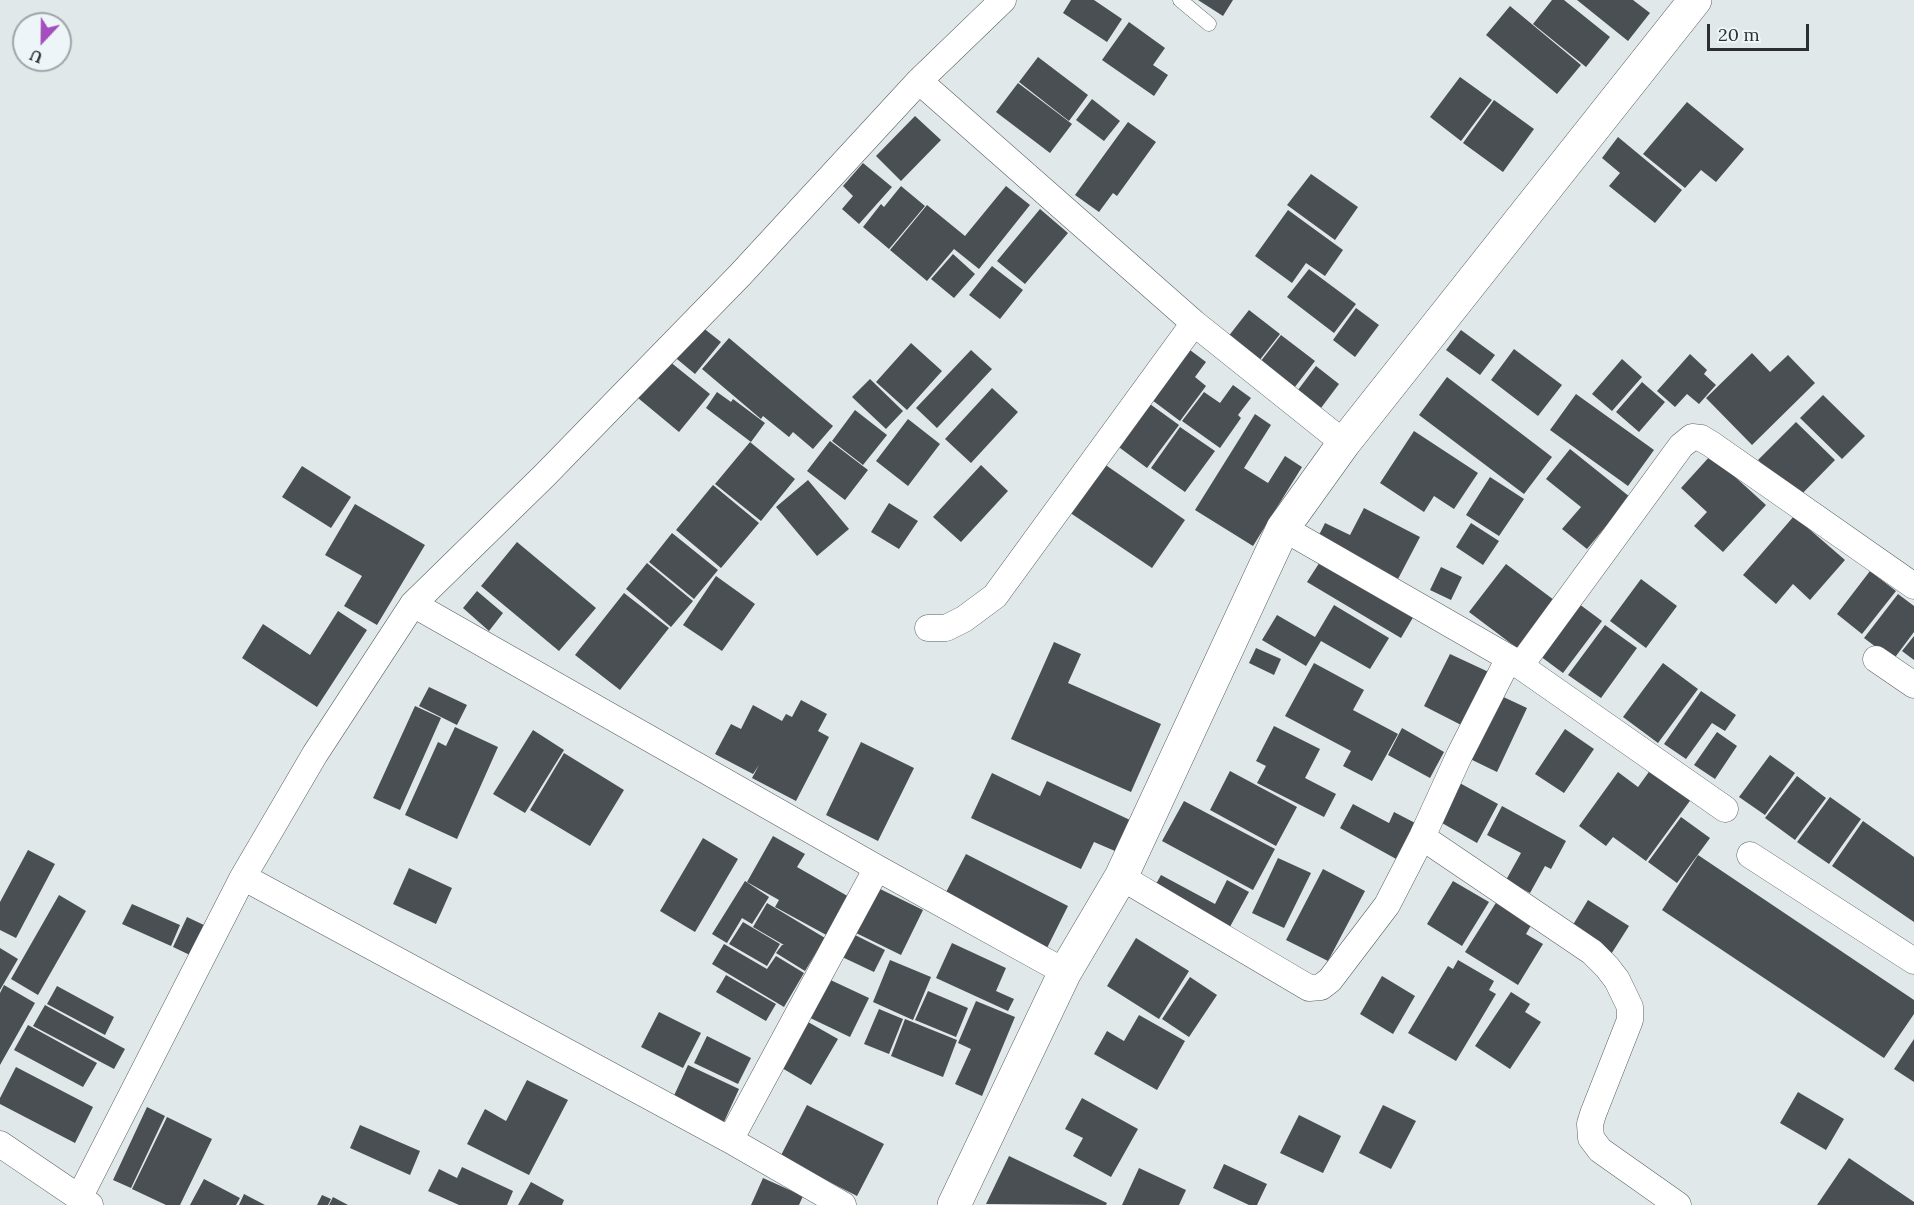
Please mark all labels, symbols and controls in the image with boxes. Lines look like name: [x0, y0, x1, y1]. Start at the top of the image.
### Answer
north arrow: [12, 12, 72, 72]
scale bar: [1710, 12, 1812, 50]
text: 20 m: [1718, 23, 1760, 46]
text: U: [27, 45, 45, 68]

